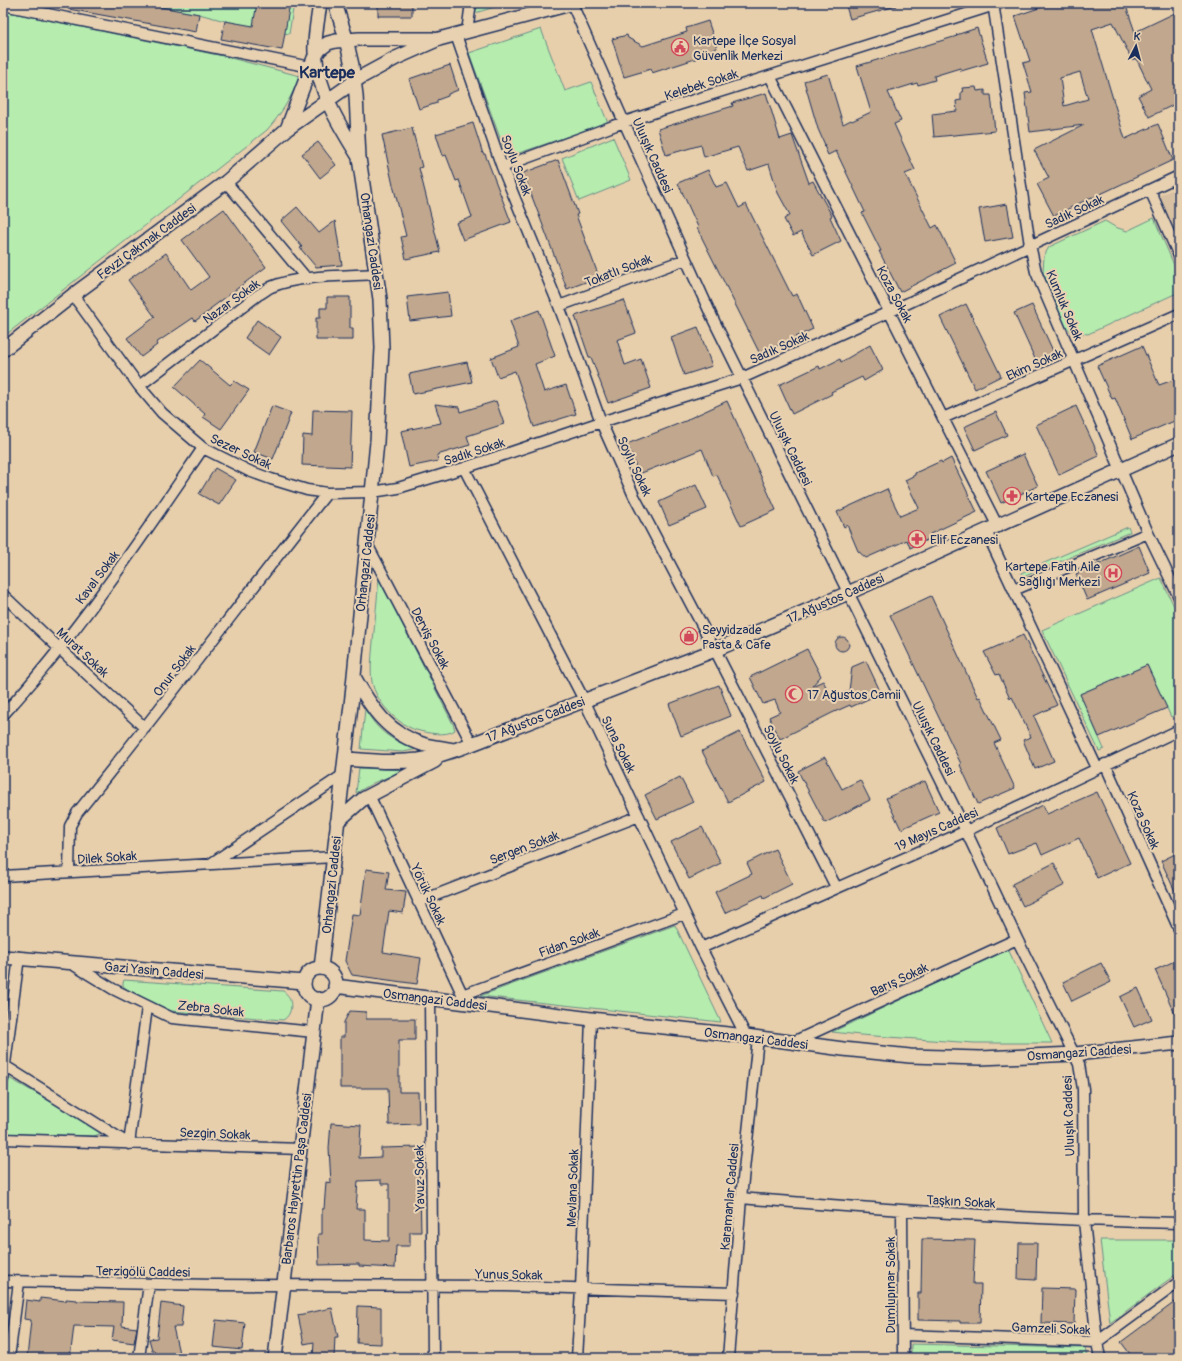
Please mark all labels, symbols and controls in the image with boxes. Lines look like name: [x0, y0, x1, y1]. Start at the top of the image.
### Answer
north arrow: [1116, 26, 1156, 66]
text: K: [1133, 30, 1141, 43]
place label: Kartepe İlçe Sosyal Güvenlik Merkezi: [693, 33, 796, 64]
public building icon: Kartepe İlçe Sosyal Güvenlik Merkezi: [670, 37, 690, 57]
district label: Kartepe: [299, 62, 356, 83]
street label: Kelebek Sokak: [663, 65, 741, 104]
street label: Uluışık Caddesi: [628, 115, 676, 196]
street label: Soylu Sokak: [497, 133, 535, 199]
street label: Sadık Sokak: [1042, 191, 1107, 233]
street label: Orhangazi Caddesi: [356, 192, 386, 291]
street label: Fevzi Çakmak Caddesi: [94, 201, 199, 283]
street label: Tokatlı Sokak: [582, 251, 655, 291]
street label: Koza Sokak: [873, 263, 916, 326]
street label: Kumluk Sokak: [1042, 268, 1086, 343]
street label: Nazar Sokak: [200, 275, 264, 328]
street label: Sadık Sokak: [747, 328, 812, 368]
street label: Ekim Sokak: [1004, 345, 1066, 384]
street label: Uluışık Caddesi: [765, 409, 815, 488]
street label: Sezer Sokak: [207, 431, 274, 473]
street label: Sadık Sokak: [442, 434, 507, 469]
street label: Soylu Sokak: [613, 434, 655, 499]
pharmacy icon: Kartepe Eczanesi: [1002, 486, 1022, 506]
place label: Kartepe Eczanesi: [1025, 489, 1118, 505]
street label: Orhangazi Caddesi: [353, 514, 379, 613]
pharmacy icon: Elif Eczanesi: [907, 529, 927, 549]
place label: Elif Eczanesi: [930, 532, 998, 548]
street label: Kaval Sokak: [72, 547, 124, 608]
place label: Kartepe Fatih Aile Sağlığı Merkezi: [1005, 559, 1101, 590]
hospital icon: Kartepe Fatih Aile Sağlığı Merkezi: [1103, 563, 1123, 583]
street label: 17 Ağustos Caddesi: [784, 570, 886, 628]
street label: Derviş Sokak: [407, 605, 453, 673]
place label: Seyyidzade Pasta & Cafe: [702, 622, 771, 653]
street label: Murat Sokak: [53, 624, 112, 681]
shop icon: Seyyidzade Pasta & Cafe: [679, 626, 699, 646]
street label: Onur Sokak: [150, 641, 200, 700]
mosque icon: 17 Ağustos Camii: [784, 684, 804, 704]
place label: 17 Ağustos Camii: [807, 687, 900, 703]
street label: 17 Ağustos Caddesi: [484, 694, 587, 746]
street label: Uluışık Caddesi: [908, 699, 958, 778]
street label: Suna Sokak: [597, 713, 639, 776]
street label: Soylu Sokak: [759, 722, 803, 787]
street label: Koza Sokak: [1123, 789, 1163, 852]
street label: 19 Mayıs Caddesi: [892, 804, 980, 855]
street label: Sergen Sokak: [487, 827, 562, 868]
street label: Orhangazi Caddesi: [319, 836, 345, 935]
street label: Dilek Sokak: [77, 848, 138, 868]
street label: Yörük Sokak: [407, 860, 449, 928]
street label: Fidan Sokak: [537, 924, 603, 961]
street label: Gazi Yasin Caddesi: [104, 959, 204, 983]
street label: Barış Sokak: [868, 959, 931, 1000]
street label: Osmangazi Caddesi: [382, 986, 488, 1014]
street label: Zebra Sokak: [177, 998, 245, 1020]
street label: Osmangazi Caddesi: [703, 1025, 809, 1053]
street label: Osmangazi Caddesi: [1026, 1041, 1132, 1065]
street label: Uluışık Caddesi: [1060, 1075, 1078, 1157]
street label: Barbaros Hayrettin Paşa Caddesi: [279, 1092, 315, 1266]
street label: Sezgin Sokak: [179, 1125, 251, 1143]
street label: Karamanlar Caddesi: [717, 1143, 743, 1251]
street label: Yavuz Sokak: [411, 1144, 429, 1212]
street label: Mevlana Sokak: [564, 1148, 582, 1227]
street label: Taşkın Sokak: [926, 1192, 996, 1212]
street label: Dumlupınar Sokak: [883, 1236, 899, 1334]
street label: Terzigölü Caddesi: [96, 1263, 190, 1281]
street label: Yunus Sokak: [474, 1266, 544, 1284]
street label: Gamzeli Sokak: [1011, 1320, 1091, 1338]

